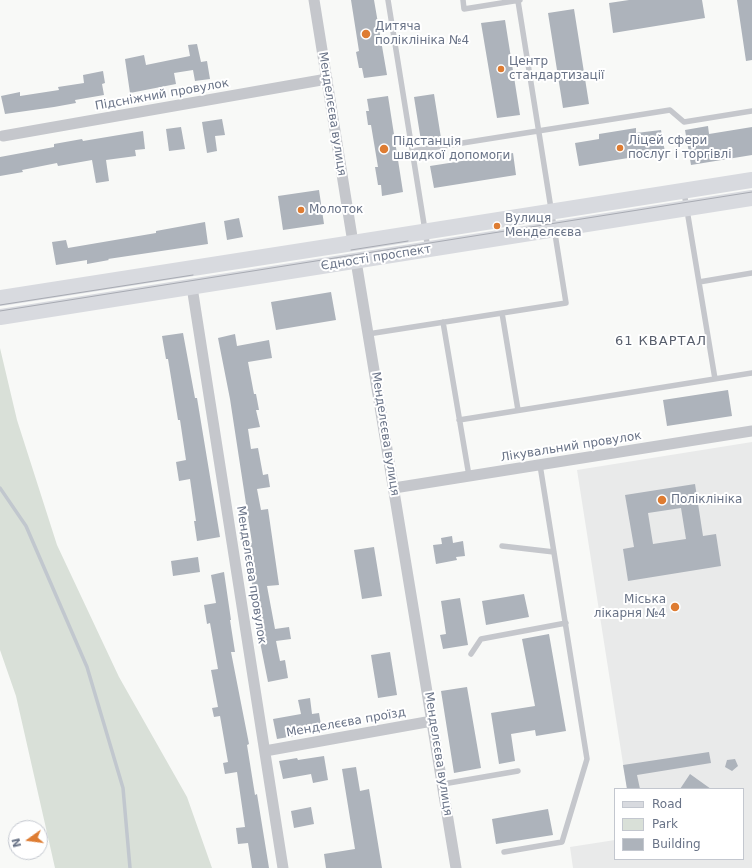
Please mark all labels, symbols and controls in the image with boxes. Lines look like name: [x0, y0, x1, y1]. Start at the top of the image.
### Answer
place label: Дитяча поліклініка №4: [375, 20, 469, 48]
marker: Дитяча поліклініка №4: [360, 28, 372, 40]
street label: Менделєєва вулиця: [315, 51, 349, 177]
place label: Центр стандартизації: [509, 55, 604, 83]
marker: Центр стандартизації: [496, 64, 506, 74]
street label: Підсніжний провулок: [94, 76, 230, 114]
place label: Ліцей сфери послуг і торгівлі: [628, 134, 731, 162]
place label: Підстанція швидкої допомоги: [393, 135, 510, 163]
marker: Підстанція швидкої допомоги: [378, 143, 390, 155]
marker: Ліцей сфери послуг і торгівлі: [615, 143, 625, 153]
place label: Молоток: [309, 203, 363, 217]
marker: Молоток: [296, 205, 306, 215]
place label: Вулиця Менделєєва: [505, 212, 582, 240]
marker: Вулиця Менделєєва: [492, 221, 502, 231]
street label: Єдності проспект: [320, 242, 432, 274]
district label: 61 КВАРТАЛ: [615, 334, 707, 350]
street label: Менделєєва вулиця: [368, 371, 402, 497]
street label: Лікувальний провулок: [500, 429, 642, 465]
place label: Поліклініка: [671, 493, 742, 507]
marker: Поліклініка: [656, 494, 668, 506]
street label: Менделєєва провулок: [233, 505, 269, 645]
place label: Міська лікарня №4: [594, 593, 666, 621]
marker: Міська лікарня №4: [669, 601, 681, 613]
street label: Менделєєва вулиця: [421, 691, 455, 817]
street label: Менделєєва проїзд: [285, 705, 407, 741]
legend: [614, 788, 744, 860]
text: Road: [652, 797, 682, 811]
text: Park: [652, 817, 678, 831]
north arrow: [8, 820, 48, 860]
text: N: [9, 837, 24, 849]
text: Building: [652, 837, 701, 851]

